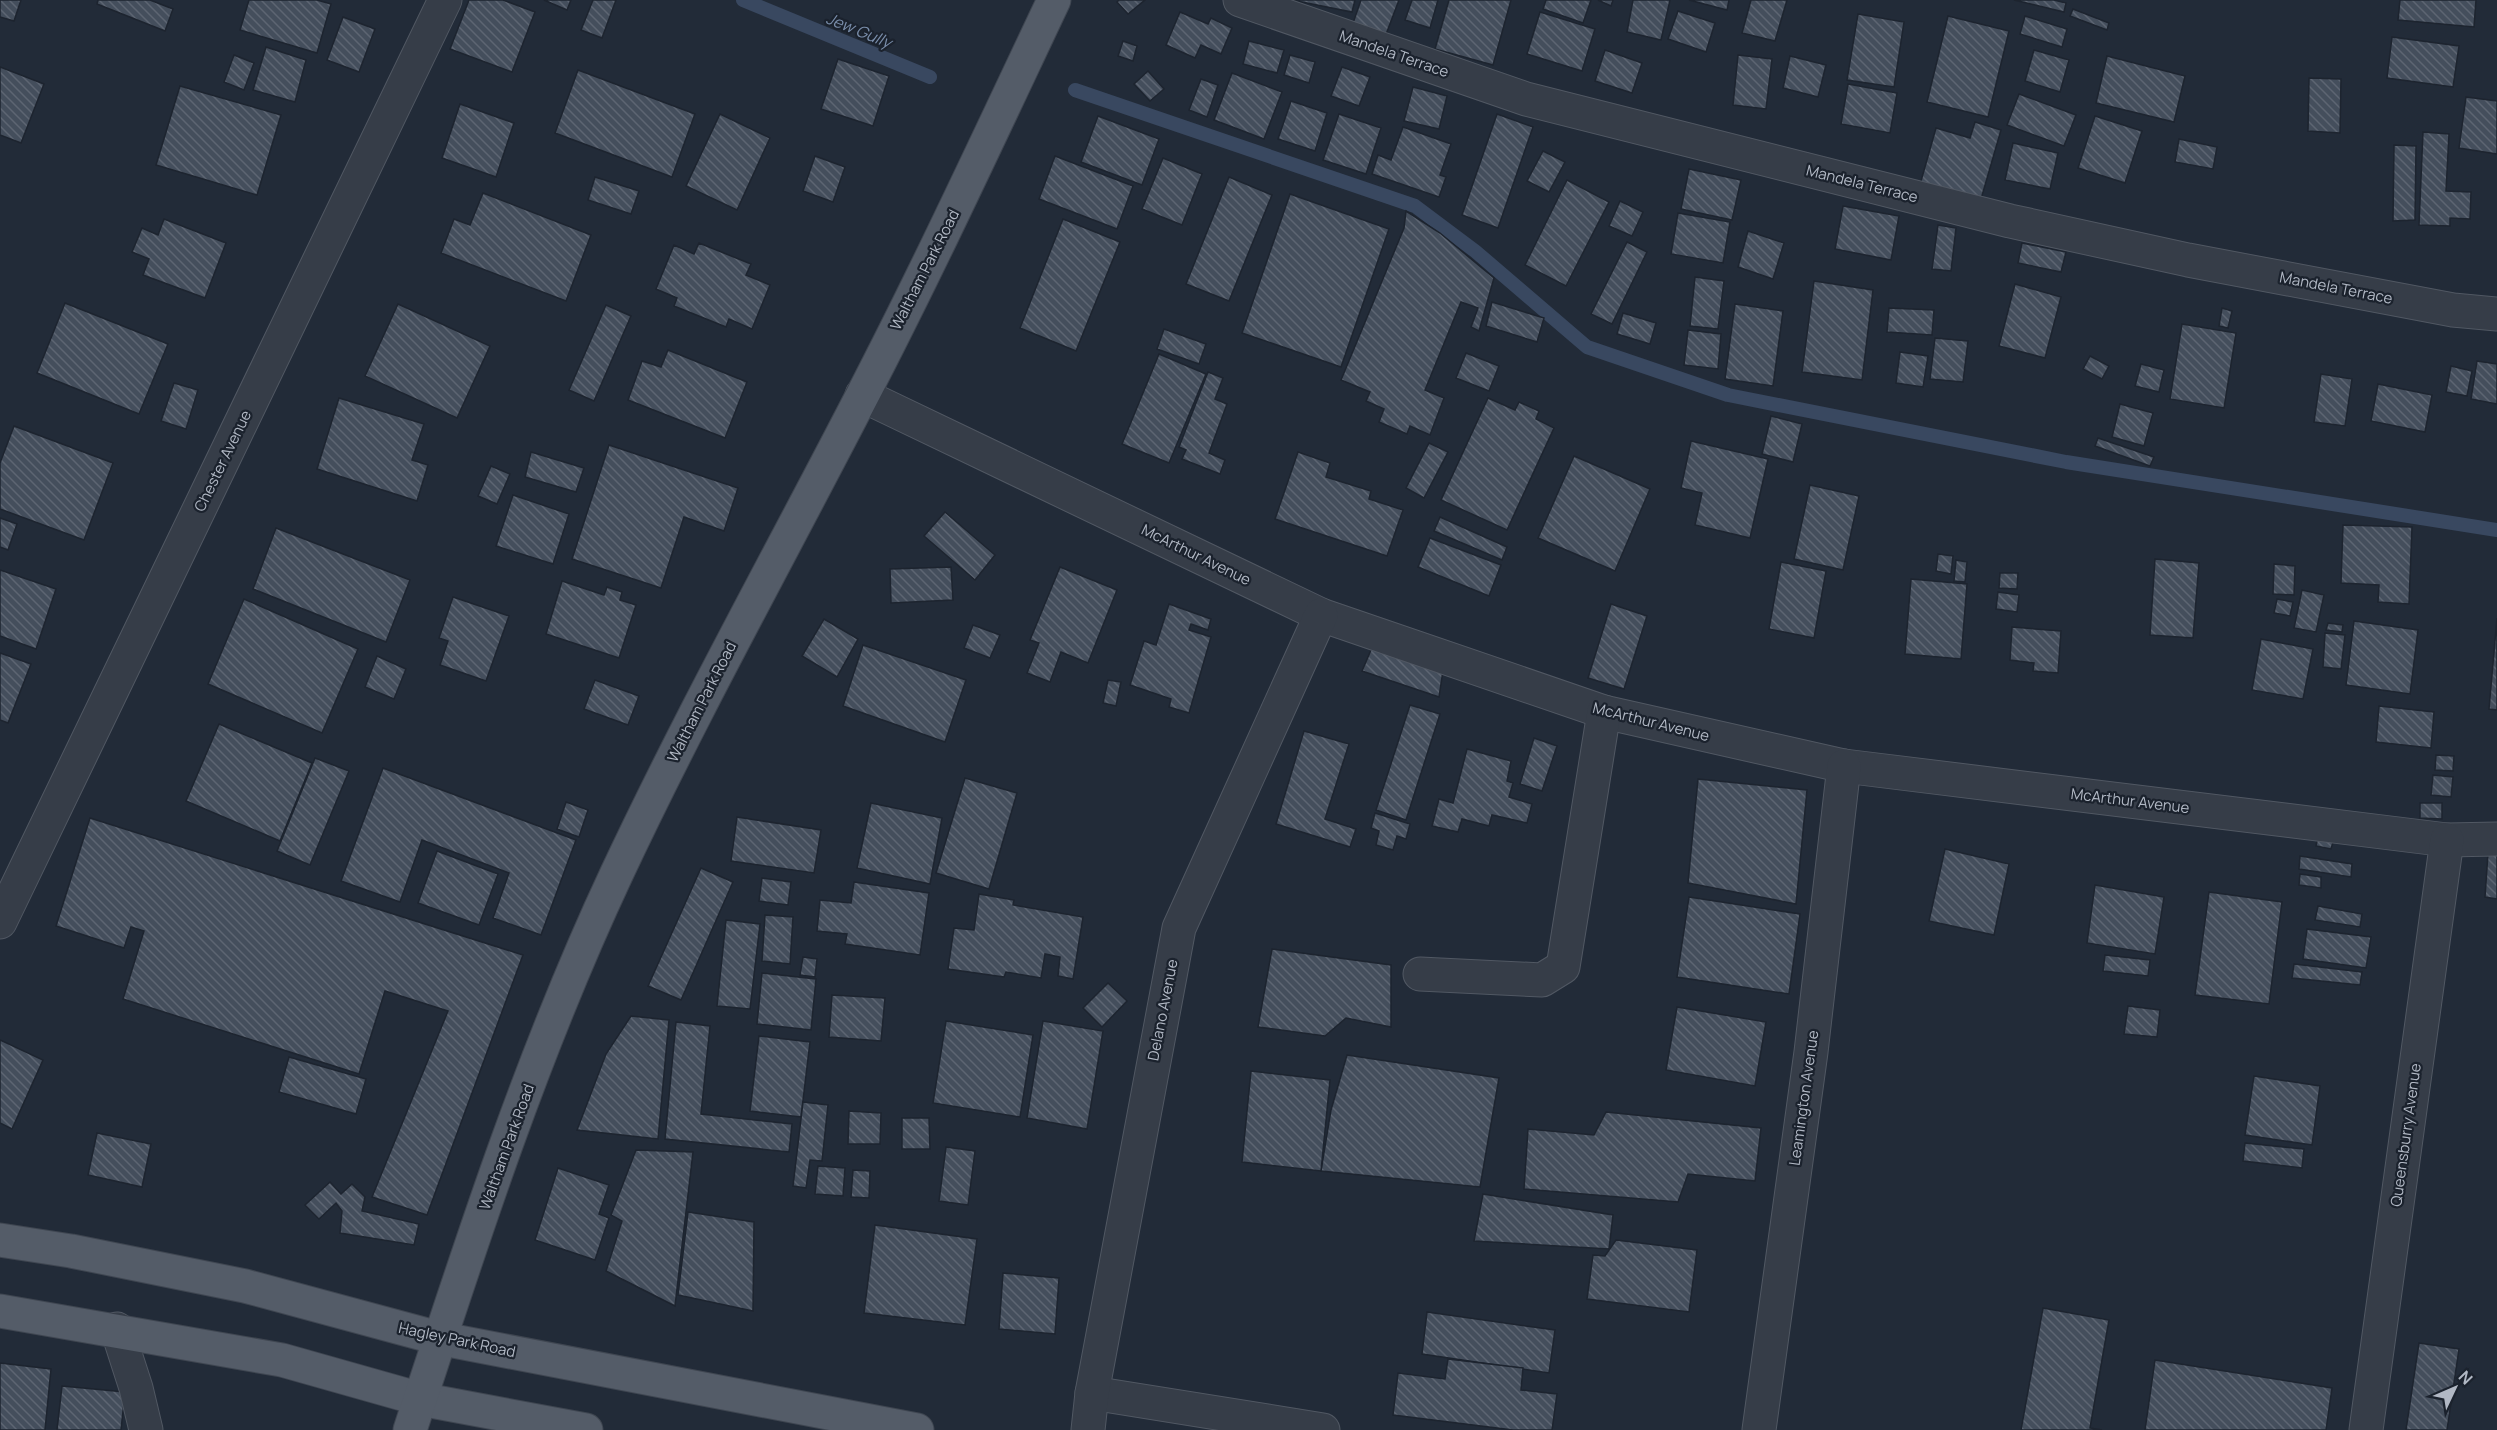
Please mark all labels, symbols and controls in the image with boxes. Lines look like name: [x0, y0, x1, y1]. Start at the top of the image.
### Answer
water label: Jew Gully: [823, 7, 897, 54]
street label: Mandela Terrace: [1337, 25, 1452, 82]
street label: Mandela Terrace: [1804, 159, 1920, 208]
street label: Waltham Park Road: [885, 206, 964, 334]
street label: Mandela Terrace: [2278, 266, 2395, 309]
street label: Chester Avenue: [189, 406, 256, 515]
street label: McArthur Avenue: [1138, 519, 1255, 590]
street label: Waltham Park Road: [662, 638, 741, 766]
street label: McArthur Avenue: [1591, 697, 1712, 746]
street label: McArthur Avenue: [2070, 783, 2191, 818]
street label: Delano Avenue: [1142, 957, 1183, 1062]
street label: Leamington Avenue: [1784, 1029, 1823, 1167]
street label: Queensburry Avenue: [2385, 1062, 2426, 1208]
street label: Waltham Park Road: [474, 1081, 539, 1213]
street label: Hagley Park Road: [397, 1317, 517, 1362]
north arrow: [2425, 1358, 2485, 1418]
text: N: [2454, 1366, 2478, 1389]

